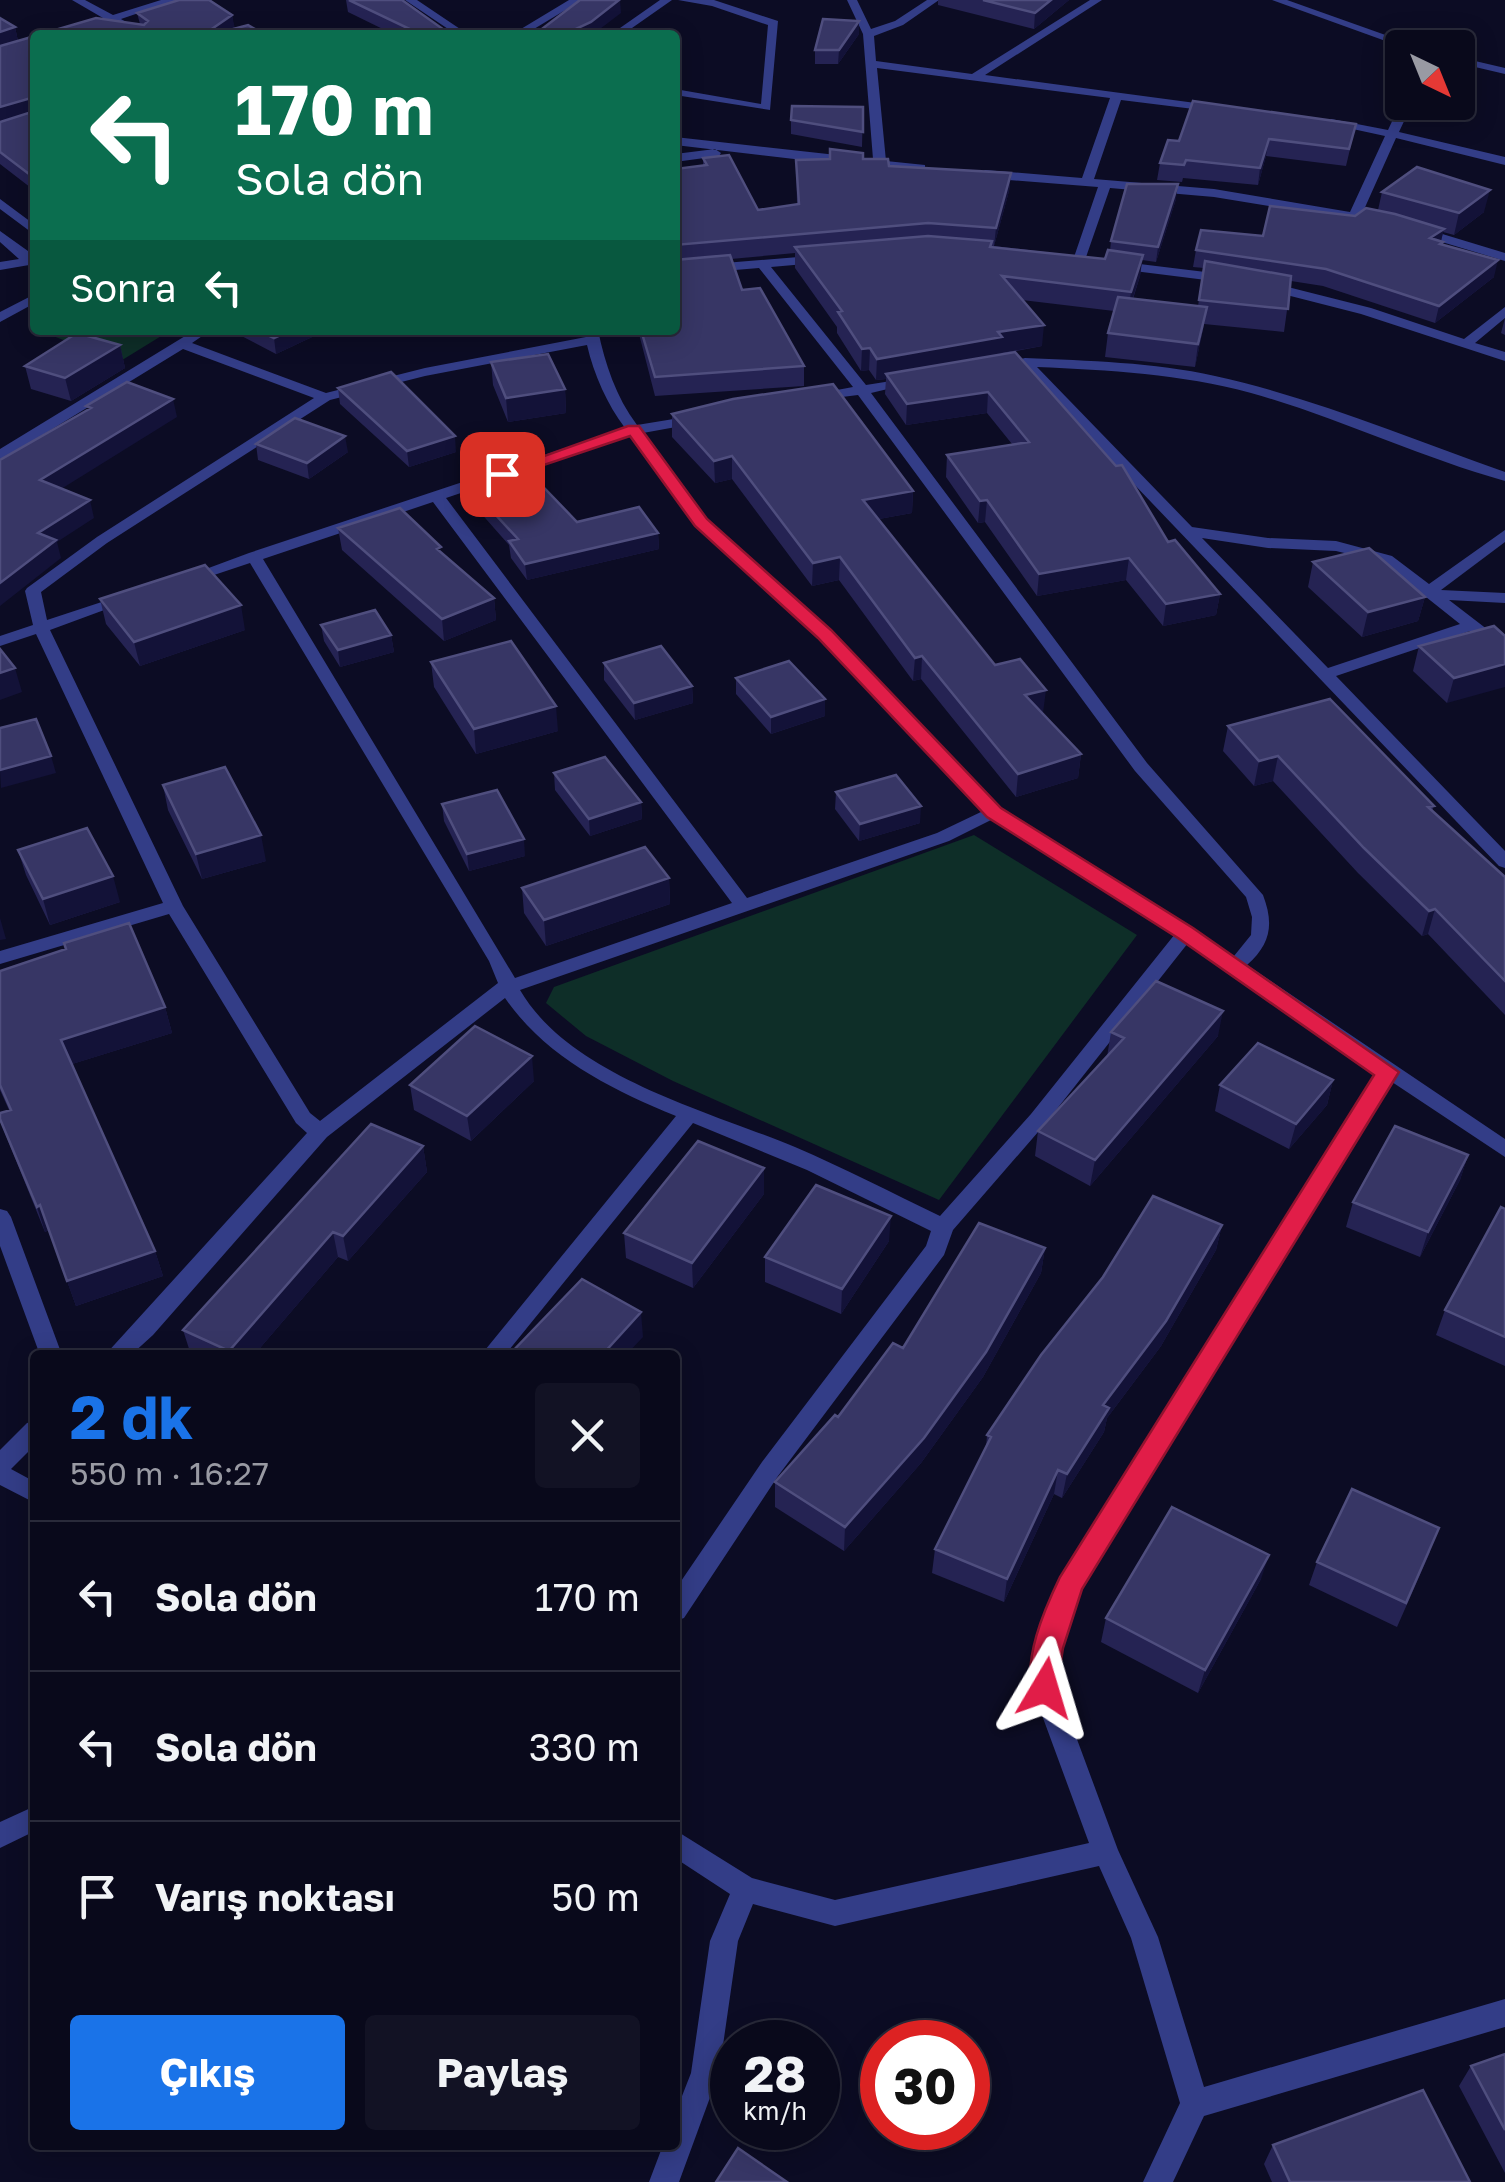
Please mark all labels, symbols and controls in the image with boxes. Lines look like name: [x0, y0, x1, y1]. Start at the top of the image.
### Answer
north arrow: [1385, 30, 1475, 120]
map controls: [1385, 30, 1475, 120]
text: 170 m: [235, 66, 433, 150]
icon: left: [70, 70, 200, 200]
text: Sola dön: [235, 151, 424, 205]
icon: left: [196, 260, 251, 315]
text: Sonra: [70, 265, 176, 310]
pin: [460, 432, 545, 517]
icon: arrive: [475, 447, 530, 502]
text: 2 dk: [70, 1380, 193, 1452]
button: close: [535, 1383, 640, 1488]
text: 550 m · 16:27: [70, 1454, 269, 1492]
icon: left: [70, 1569, 125, 1624]
text: Sola dön: [155, 1574, 317, 1619]
text: 170 m: [535, 1574, 640, 1619]
position arrow: [993, 1636, 1097, 1740]
icon: left: [70, 1719, 125, 1774]
text: Sola dön: [155, 1724, 317, 1769]
text: 330 m: [529, 1724, 640, 1769]
icon: arrive: [70, 1869, 125, 1924]
text: Varış noktası: [155, 1874, 395, 1919]
text: 50 m: [551, 1874, 640, 1919]
button: Çıkış: [70, 2015, 345, 2130]
button: Paylaş: [365, 2015, 640, 2130]
speed limit sign: 30: [860, 2020, 990, 2150]
text: 28: [744, 2043, 806, 2103]
text: km/h: [743, 2095, 807, 2126]

